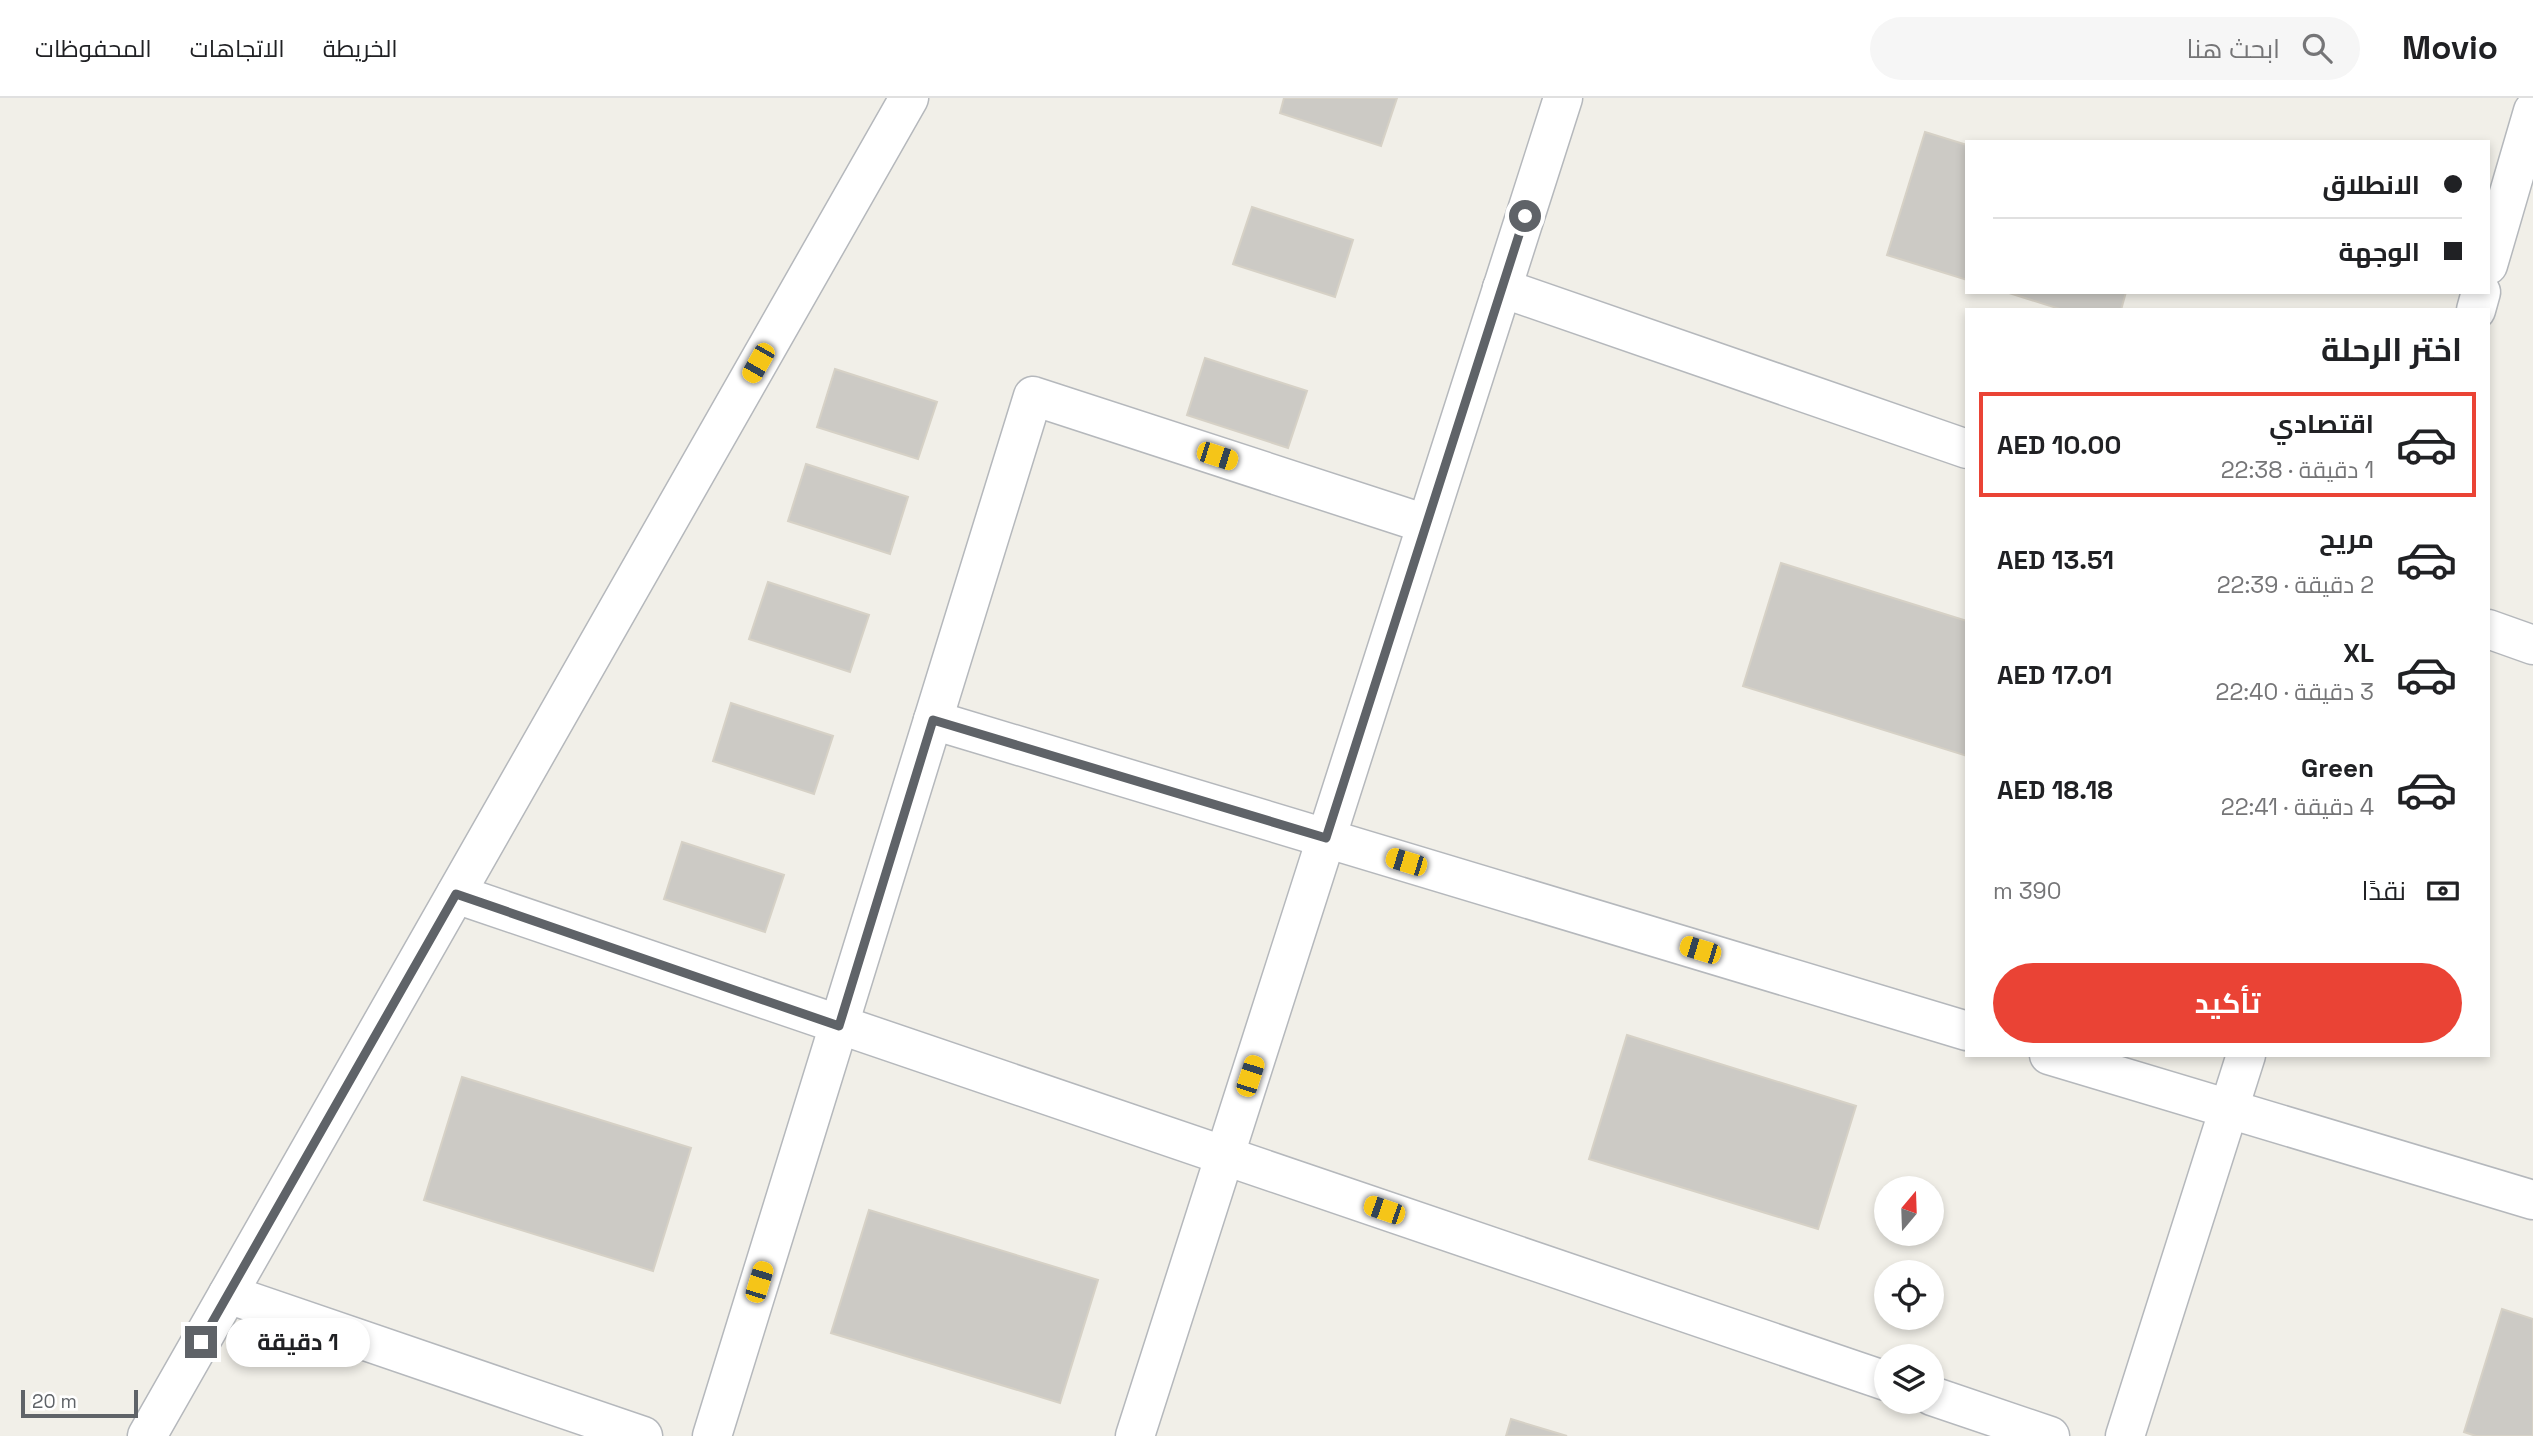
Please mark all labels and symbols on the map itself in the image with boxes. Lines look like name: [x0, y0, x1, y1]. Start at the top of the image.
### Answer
route start: [1509, 200, 1541, 232]
car: [739, 340, 778, 386]
car: [1194, 440, 1241, 472]
car: [1383, 846, 1430, 878]
car: [1677, 934, 1724, 966]
car: [1234, 1053, 1267, 1099]
north arrow: [1874, 1176, 1944, 1246]
car: [1361, 1193, 1408, 1227]
car: [743, 1259, 776, 1305]
callout: 1 دقيقة: [226, 1318, 369, 1366]
route end: [185, 1326, 217, 1358]
scale bar: [21, 1387, 138, 1419]

